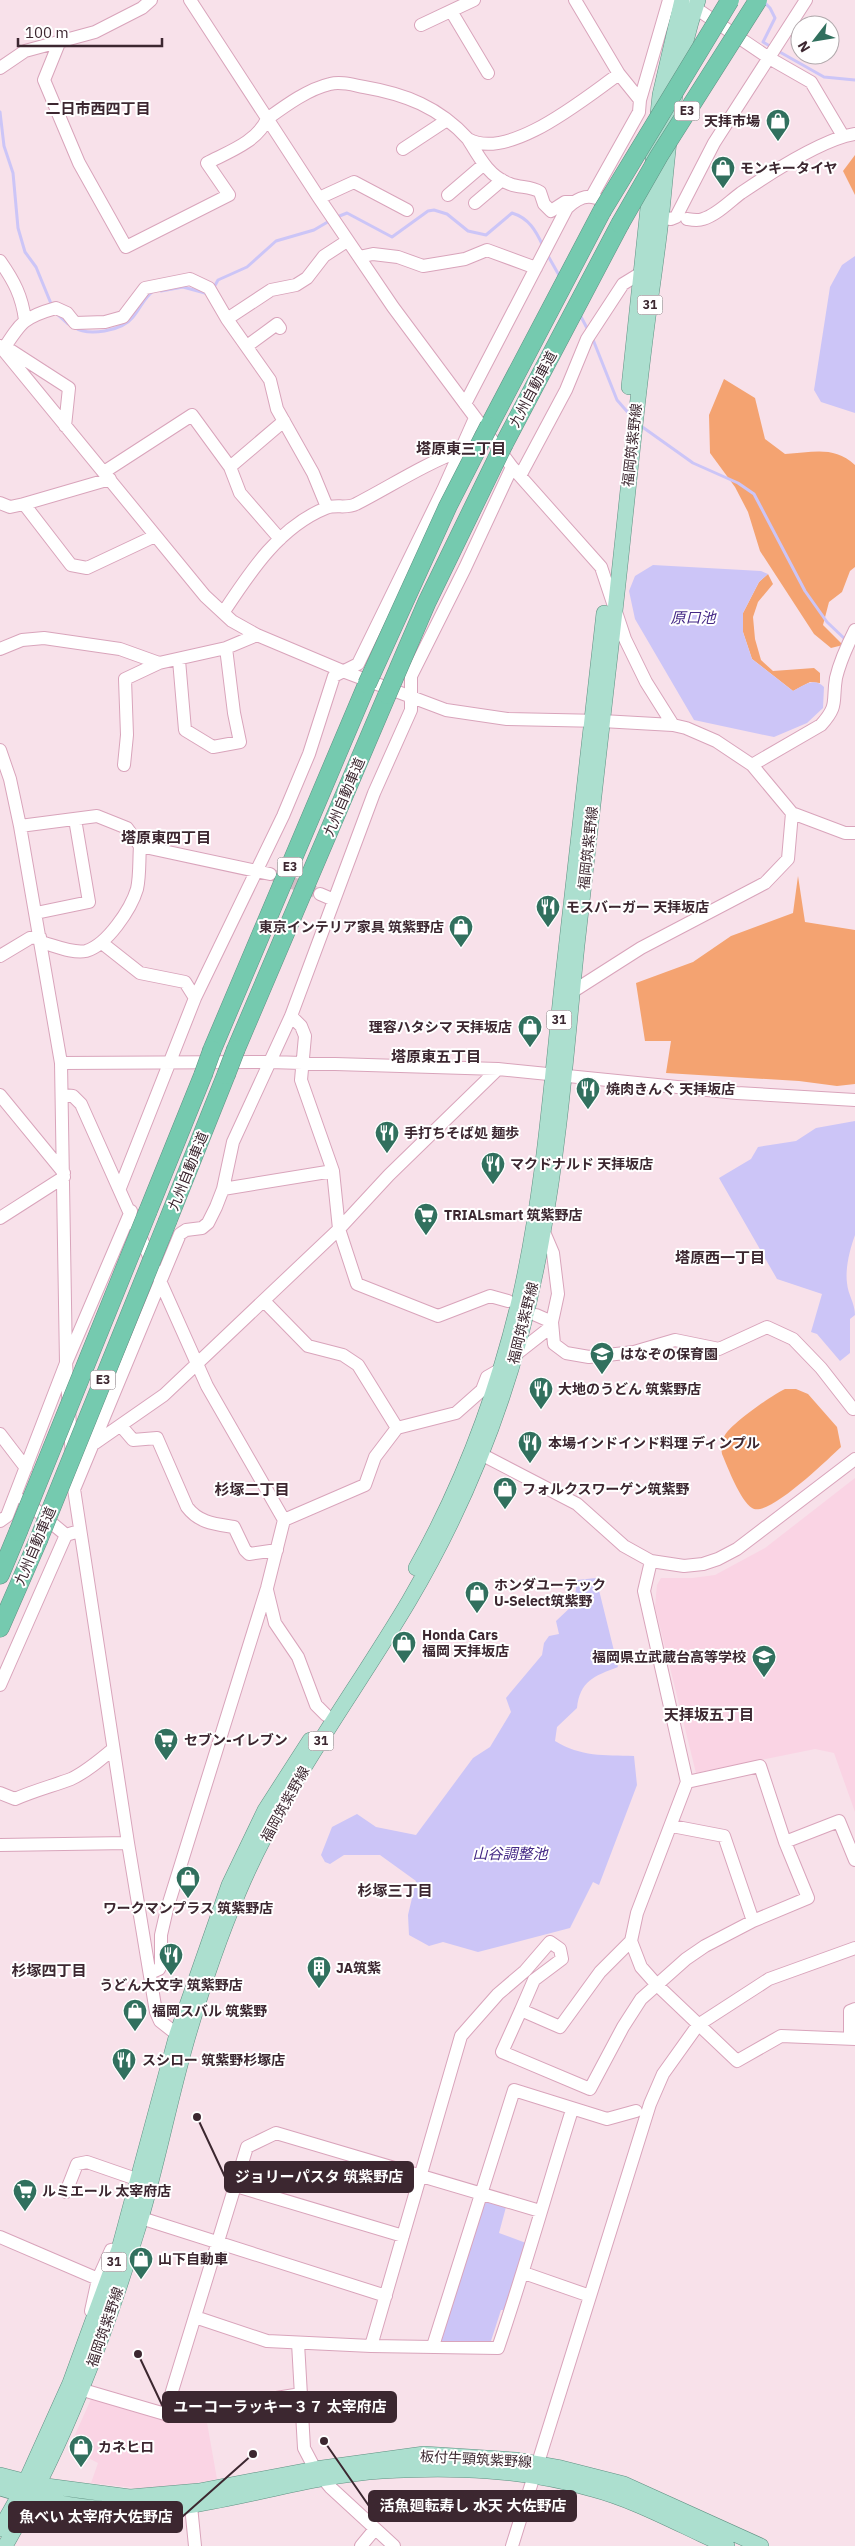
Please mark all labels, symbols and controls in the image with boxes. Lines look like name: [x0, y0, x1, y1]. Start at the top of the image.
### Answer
scale bar: [18, 15, 161, 47]
north arrow: [790, 15, 840, 65]
text: 100 m: [25, 23, 69, 42]
text: N: [794, 38, 814, 56]
district label: 二日市西四丁目: [45, 99, 151, 118]
road number: E3: [674, 102, 700, 120]
shop icon: 天拝市場: [765, 108, 791, 142]
place label: 天拝市場: [704, 112, 760, 130]
shop icon: モンキータイヤ: [710, 155, 736, 189]
place label: モンキータイヤ: [740, 159, 838, 177]
road number: 31: [638, 296, 662, 314]
street label: 九州自動車道: [505, 348, 561, 430]
street label: 福岡筑紫野線: [619, 402, 645, 488]
district label: 塔原東三丁目: [416, 439, 506, 458]
water label: 原口池: [670, 608, 717, 627]
street label: 九州自動車道: [319, 755, 369, 839]
street label: 福岡筑紫野線: [575, 805, 601, 891]
district label: 塔原東四丁目: [121, 828, 211, 847]
road number: E3: [278, 858, 302, 876]
restaurant icon: モスバーガー 天拝坂店: [535, 894, 561, 928]
place label: モスバーガー 天拝坂店: [566, 898, 709, 916]
shop icon: 東京インテリア家具 筑紫野店: [448, 914, 474, 948]
place label: 東京インテリア家具 筑紫野店: [259, 918, 444, 936]
road number: 31: [546, 1010, 572, 1030]
shop icon: 理容ハタシマ 天拝坂店: [517, 1014, 543, 1048]
place label: 理容ハタシマ 天拝坂店: [369, 1018, 512, 1036]
district label: 塔原東五丁目: [391, 1047, 481, 1066]
restaurant icon: 焼肉きんぐ 天拝坂店: [575, 1076, 601, 1110]
place label: 焼肉きんぐ 天拝坂店: [606, 1080, 735, 1098]
restaurant icon: 手打ちそば処 麺歩: [374, 1120, 400, 1154]
place label: 手打ちそば処 麺歩: [404, 1124, 519, 1142]
street label: 九州自動車道: [164, 1129, 212, 1213]
restaurant icon: マクドナルド 天拝坂店: [480, 1151, 506, 1185]
place label: マクドナルド 天拝坂店: [510, 1155, 653, 1173]
supermarket icon: TRIALsmart 筑紫野店: [413, 1202, 439, 1236]
place label: TRIALsmart 筑紫野店: [444, 1206, 583, 1224]
district label: 塔原西一丁目: [675, 1248, 765, 1267]
street label: 福岡筑紫野線: [504, 1280, 542, 1366]
school or university icon: はなぞの保育園: [589, 1341, 615, 1375]
place label: はなぞの保育園: [620, 1345, 718, 1363]
road number: E3: [90, 1370, 116, 1390]
restaurant icon: 大地のうどん 筑紫野店: [528, 1376, 554, 1410]
place label: 大地のうどん 筑紫野店: [558, 1380, 701, 1398]
restaurant icon: 本場インドインド料理 ディンプル: [517, 1430, 543, 1464]
place label: 本場インドインド料理 ディンプル: [548, 1434, 760, 1452]
shop icon: フォルクスワーゲン筑紫野: [492, 1476, 518, 1510]
district label: 杉塚二丁目: [214, 1480, 290, 1499]
place label: フォルクスワーゲン筑紫野: [522, 1480, 690, 1498]
street label: 九州自動車道: [10, 1504, 60, 1588]
place label: ホンダユーテック U-Select筑紫野: [494, 1576, 606, 1610]
shop icon: ホンダユーテック U-Select筑紫野: [464, 1580, 490, 1614]
place label: Honda Cars 福岡 天拝坂店: [422, 1626, 509, 1660]
shop icon: Honda Cars 福岡 天拝坂店: [391, 1630, 417, 1664]
school or university icon: 福岡県立武蔵台高等学校: [751, 1644, 777, 1678]
place label: 福岡県立武蔵台高等学校: [592, 1648, 746, 1666]
district label: 天拝坂五丁目: [664, 1705, 754, 1724]
supermarket icon: セブン-イレブン: [153, 1727, 179, 1761]
place label: セブン-イレブン: [184, 1731, 288, 1749]
road number: 31: [308, 1732, 334, 1750]
street label: 福岡筑紫野線: [257, 1763, 313, 1845]
water label: 山谷調整池: [472, 1844, 549, 1863]
shop icon: ワークマンプラス 筑紫野店: [175, 1865, 201, 1899]
district label: 杉塚三丁目: [357, 1881, 433, 1900]
place label: ワークマンプラス 筑紫野店: [103, 1899, 273, 1917]
restaurant icon: うどん大文字 筑紫野店: [158, 1942, 184, 1976]
building icon: JA筑紫: [306, 1955, 332, 1989]
place label: JA筑紫: [336, 1959, 381, 1977]
district label: 杉塚四丁目: [11, 1961, 87, 1980]
place label: うどん大文字 筑紫野店: [99, 1976, 243, 1994]
shop icon: 福岡スバル 筑紫野: [122, 1998, 148, 2032]
place label: 福岡スバル 筑紫野: [152, 2002, 267, 2020]
restaurant icon: スシロー 筑紫野杉塚店: [111, 2047, 137, 2081]
place label: スシロー 筑紫野杉塚店: [142, 2051, 285, 2069]
callout: ジョリーパスタ 筑紫野店: [225, 2162, 413, 2192]
text: ジョリーパスタ 筑紫野店: [235, 2167, 403, 2186]
supermarket icon: ルミエール 太宰府店: [12, 2178, 38, 2212]
place label: ルミエール 太宰府店: [42, 2182, 171, 2200]
shop icon: 山下自動車: [128, 2246, 154, 2280]
place label: 山下自動車: [158, 2250, 228, 2268]
road number: 31: [102, 2252, 126, 2272]
street label: 福岡筑紫野線: [83, 2284, 127, 2370]
callout: ユーコーラッキー３７ 太宰府店: [163, 2392, 396, 2422]
text: ユーコーラッキー３７ 太宰府店: [173, 2397, 387, 2416]
shop icon: カネヒロ: [68, 2434, 94, 2468]
place label: カネヒロ: [98, 2438, 154, 2456]
street label: 板付牛頸筑紫野線: [420, 2447, 532, 2471]
callout: 活魚廻転寿し 水天 大佐野店: [369, 2491, 576, 2521]
text: 活魚廻転寿し 水天 大佐野店: [379, 2496, 567, 2515]
callout: 魚べい 太宰府大佐野店: [9, 2502, 182, 2532]
text: 魚べい 太宰府大佐野店: [19, 2507, 173, 2526]

